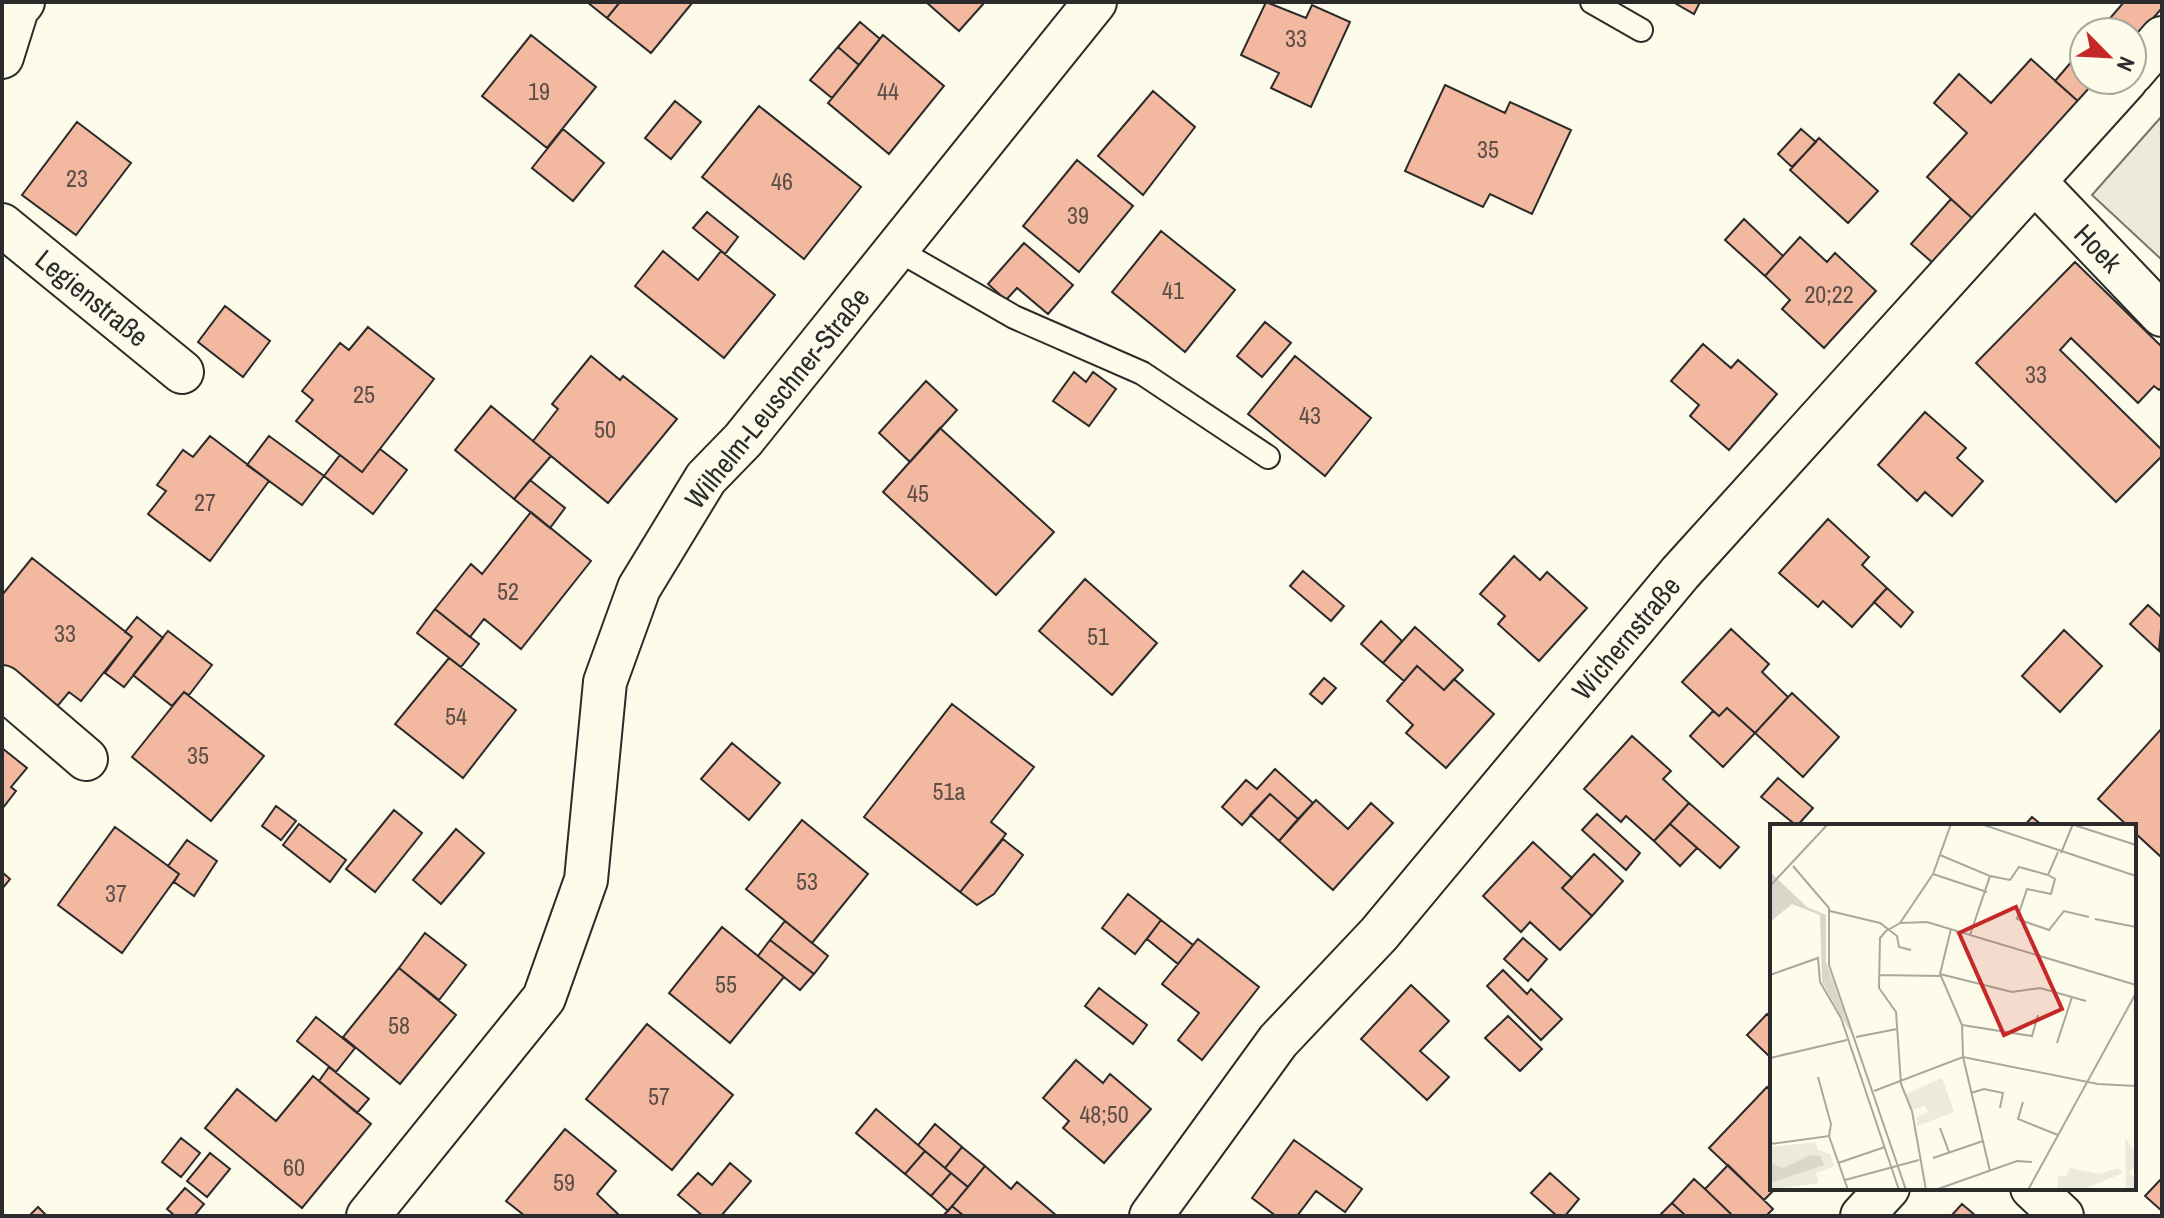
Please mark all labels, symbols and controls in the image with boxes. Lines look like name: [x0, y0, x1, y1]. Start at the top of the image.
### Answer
north arrow: [2068, 16, 2148, 96]
house number: 33: [1285, 22, 1307, 54]
text: N: [2110, 52, 2143, 76]
house number: 19: [528, 75, 550, 107]
house number: 44: [877, 75, 899, 107]
house number: 35: [1477, 133, 1499, 165]
house number: 23: [66, 162, 88, 194]
house number: 46: [771, 165, 793, 197]
house number: 39: [1067, 199, 1089, 231]
street label: Hoek: [2066, 216, 2131, 281]
street label: Legienstraße: [27, 241, 157, 355]
house number: 41: [1162, 274, 1184, 306]
house number: 20;22: [1804, 278, 1854, 310]
street label: Wilhelm-Leuschner-Straße: [676, 279, 878, 517]
house number: 33: [2025, 358, 2047, 390]
house number: 25: [353, 378, 375, 410]
house number: 43: [1299, 399, 1321, 431]
house number: 50: [594, 413, 616, 445]
house number: 45: [907, 477, 929, 509]
house number: 27: [194, 486, 216, 518]
street label: Wichernstraße: [1563, 568, 1689, 708]
house number: 52: [497, 575, 519, 607]
house number: 33: [54, 617, 76, 649]
house number: 51: [1087, 620, 1109, 652]
house number: 54: [445, 700, 467, 732]
house number: 35: [187, 739, 209, 771]
house number: 51a: [933, 775, 965, 807]
inset map: [1770, 824, 2136, 1190]
house number: 53: [796, 865, 818, 897]
house number: 37: [105, 877, 127, 909]
house number: 55: [715, 968, 737, 1000]
house number: 58: [388, 1009, 410, 1041]
house number: 57: [648, 1080, 670, 1112]
house number: 48;50: [1079, 1098, 1129, 1130]
house number: 60: [283, 1151, 305, 1183]
house number: 59: [553, 1166, 575, 1198]

